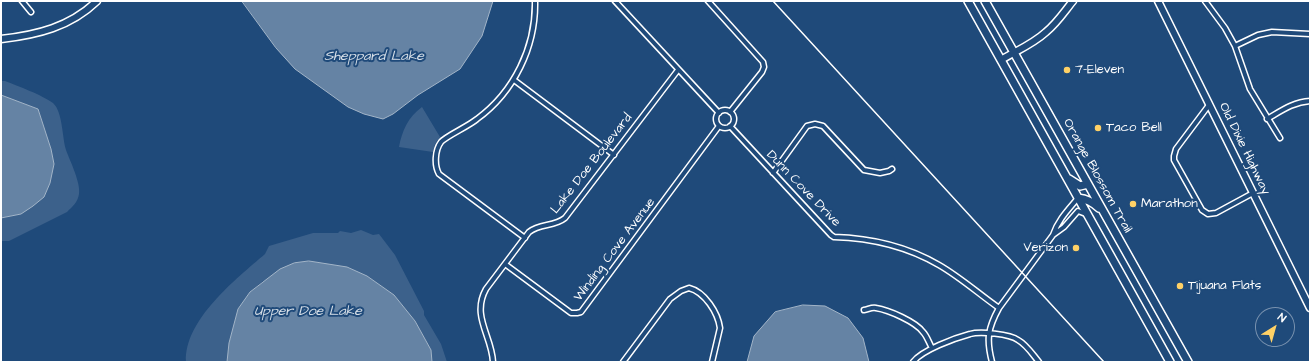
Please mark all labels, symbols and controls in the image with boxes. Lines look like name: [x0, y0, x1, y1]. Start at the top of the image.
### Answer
water label: Sheppard Lake: [324, 49, 424, 65]
place label: 7-Eleven: [1075, 62, 1124, 78]
marker: 7-Eleven: [1062, 65, 1072, 75]
street label: Old Dixie Highway: [1215, 100, 1273, 198]
street label: Lake Doe Boulevard: [548, 111, 636, 217]
street label: Orange Blossom Trail: [1059, 116, 1135, 236]
place label: Taco Bell: [1106, 120, 1162, 136]
marker: Taco Bell: [1093, 123, 1103, 133]
street label: Dunn Cove Drive: [763, 148, 843, 230]
street label: Winding Cove Avenue: [571, 195, 659, 305]
place label: Marathon: [1141, 196, 1198, 212]
marker: Marathon: [1128, 199, 1138, 209]
place label: Verizon: [1023, 240, 1068, 256]
marker: Verizon: [1071, 243, 1081, 253]
place label: Tijuana Flats: [1188, 278, 1261, 294]
marker: Tijuana Flats: [1175, 281, 1185, 291]
water label: Upper Doe Lake: [254, 304, 362, 320]
north arrow: [1255, 307, 1295, 347]
text: N: [1275, 310, 1289, 326]

